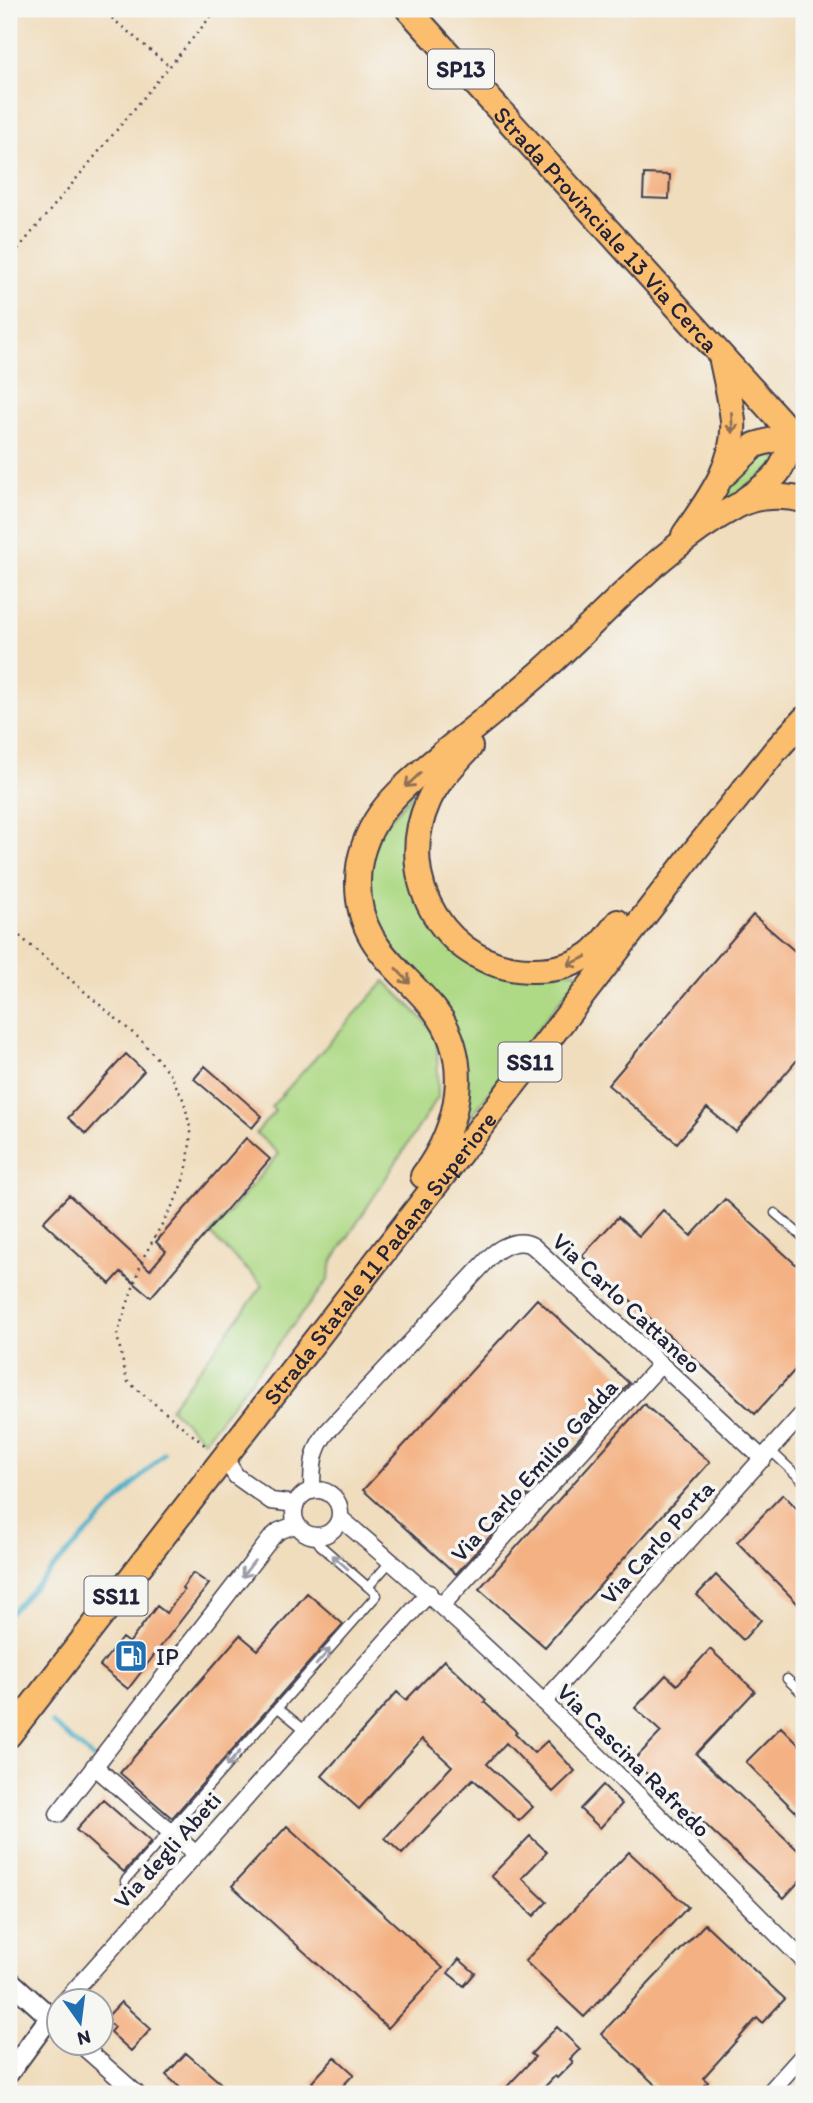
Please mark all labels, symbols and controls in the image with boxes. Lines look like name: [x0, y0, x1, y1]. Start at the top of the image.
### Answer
road number: SP13: [428, 50, 494, 88]
street label: Strada Provinciale 13 Via Cerca: [488, 100, 725, 358]
one-way arrow: [725, 411, 738, 434]
one-way arrow: [405, 771, 422, 788]
one-way arrow: [567, 955, 588, 968]
one-way arrow: [394, 967, 411, 984]
road number: SS11: [498, 1042, 562, 1082]
street label: Strada Statale 11 Padana Superiore: [256, 1105, 502, 1410]
street label: Via Carlo Cattaneo: [546, 1226, 708, 1380]
street label: Via Carlo Emilio Gadda: [444, 1372, 624, 1567]
street label: Via Carlo Porta: [594, 1474, 721, 1610]
one-way arrow: [331, 1554, 349, 1570]
one-way arrow: [240, 1559, 255, 1578]
road number: SS11: [85, 1576, 148, 1616]
fuel station icon: IP: [112, 1637, 150, 1675]
place label: IP: [156, 1642, 179, 1671]
one-way arrow: [315, 1648, 331, 1666]
street label: Via Cascina Rafredo: [551, 1677, 717, 1843]
one-way arrow: [225, 1750, 241, 1768]
street label: Via degli Abeti: [107, 1786, 227, 1914]
north arrow: [46, 1988, 116, 2058]
text: N: [75, 2025, 93, 2051]

